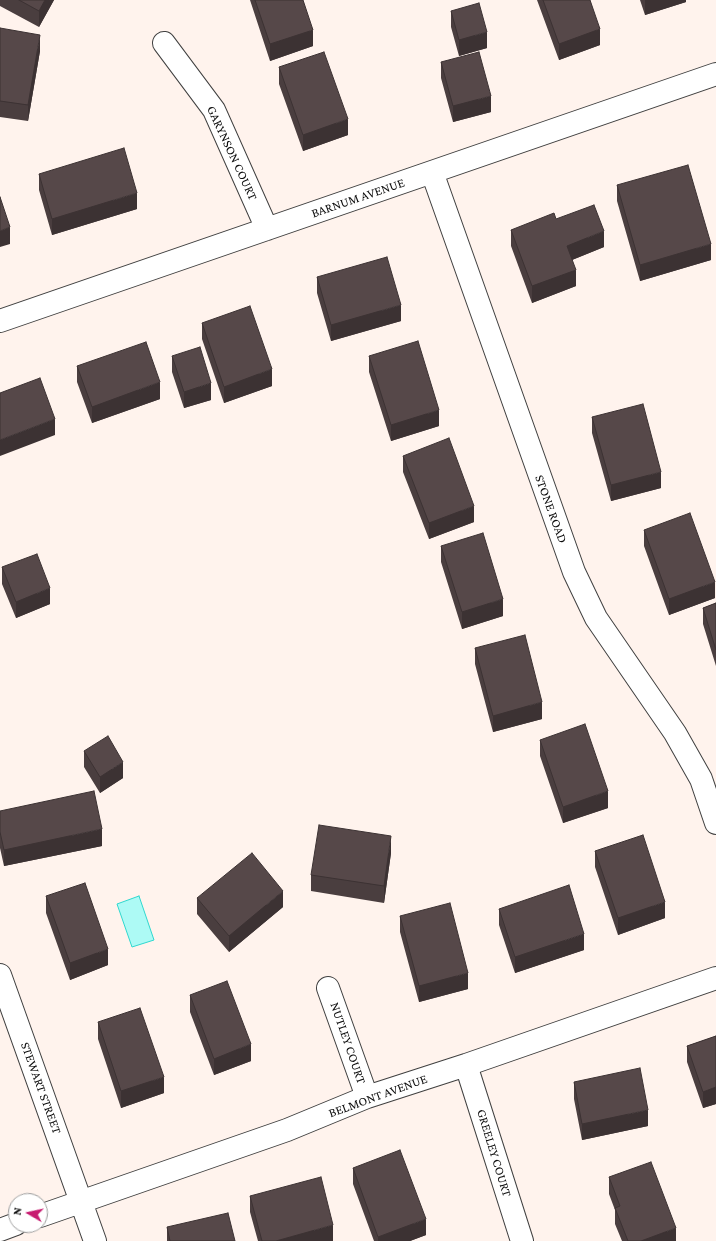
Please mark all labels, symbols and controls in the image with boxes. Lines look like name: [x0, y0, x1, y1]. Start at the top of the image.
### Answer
street label: GARYNSON COURT: [203, 103, 261, 203]
street label: BARNUM AVENUE: [309, 175, 407, 221]
street label: STONE ROAD: [531, 473, 571, 545]
street label: NUTLEY COURT: [327, 1000, 369, 1086]
street label: STEWART STREET: [17, 1040, 65, 1136]
street label: BELMONT AVENUE: [327, 1071, 429, 1121]
street label: GREELEY COURT: [473, 1107, 515, 1199]
north arrow: [8, 1193, 48, 1233]
text: N: [11, 1207, 24, 1216]

